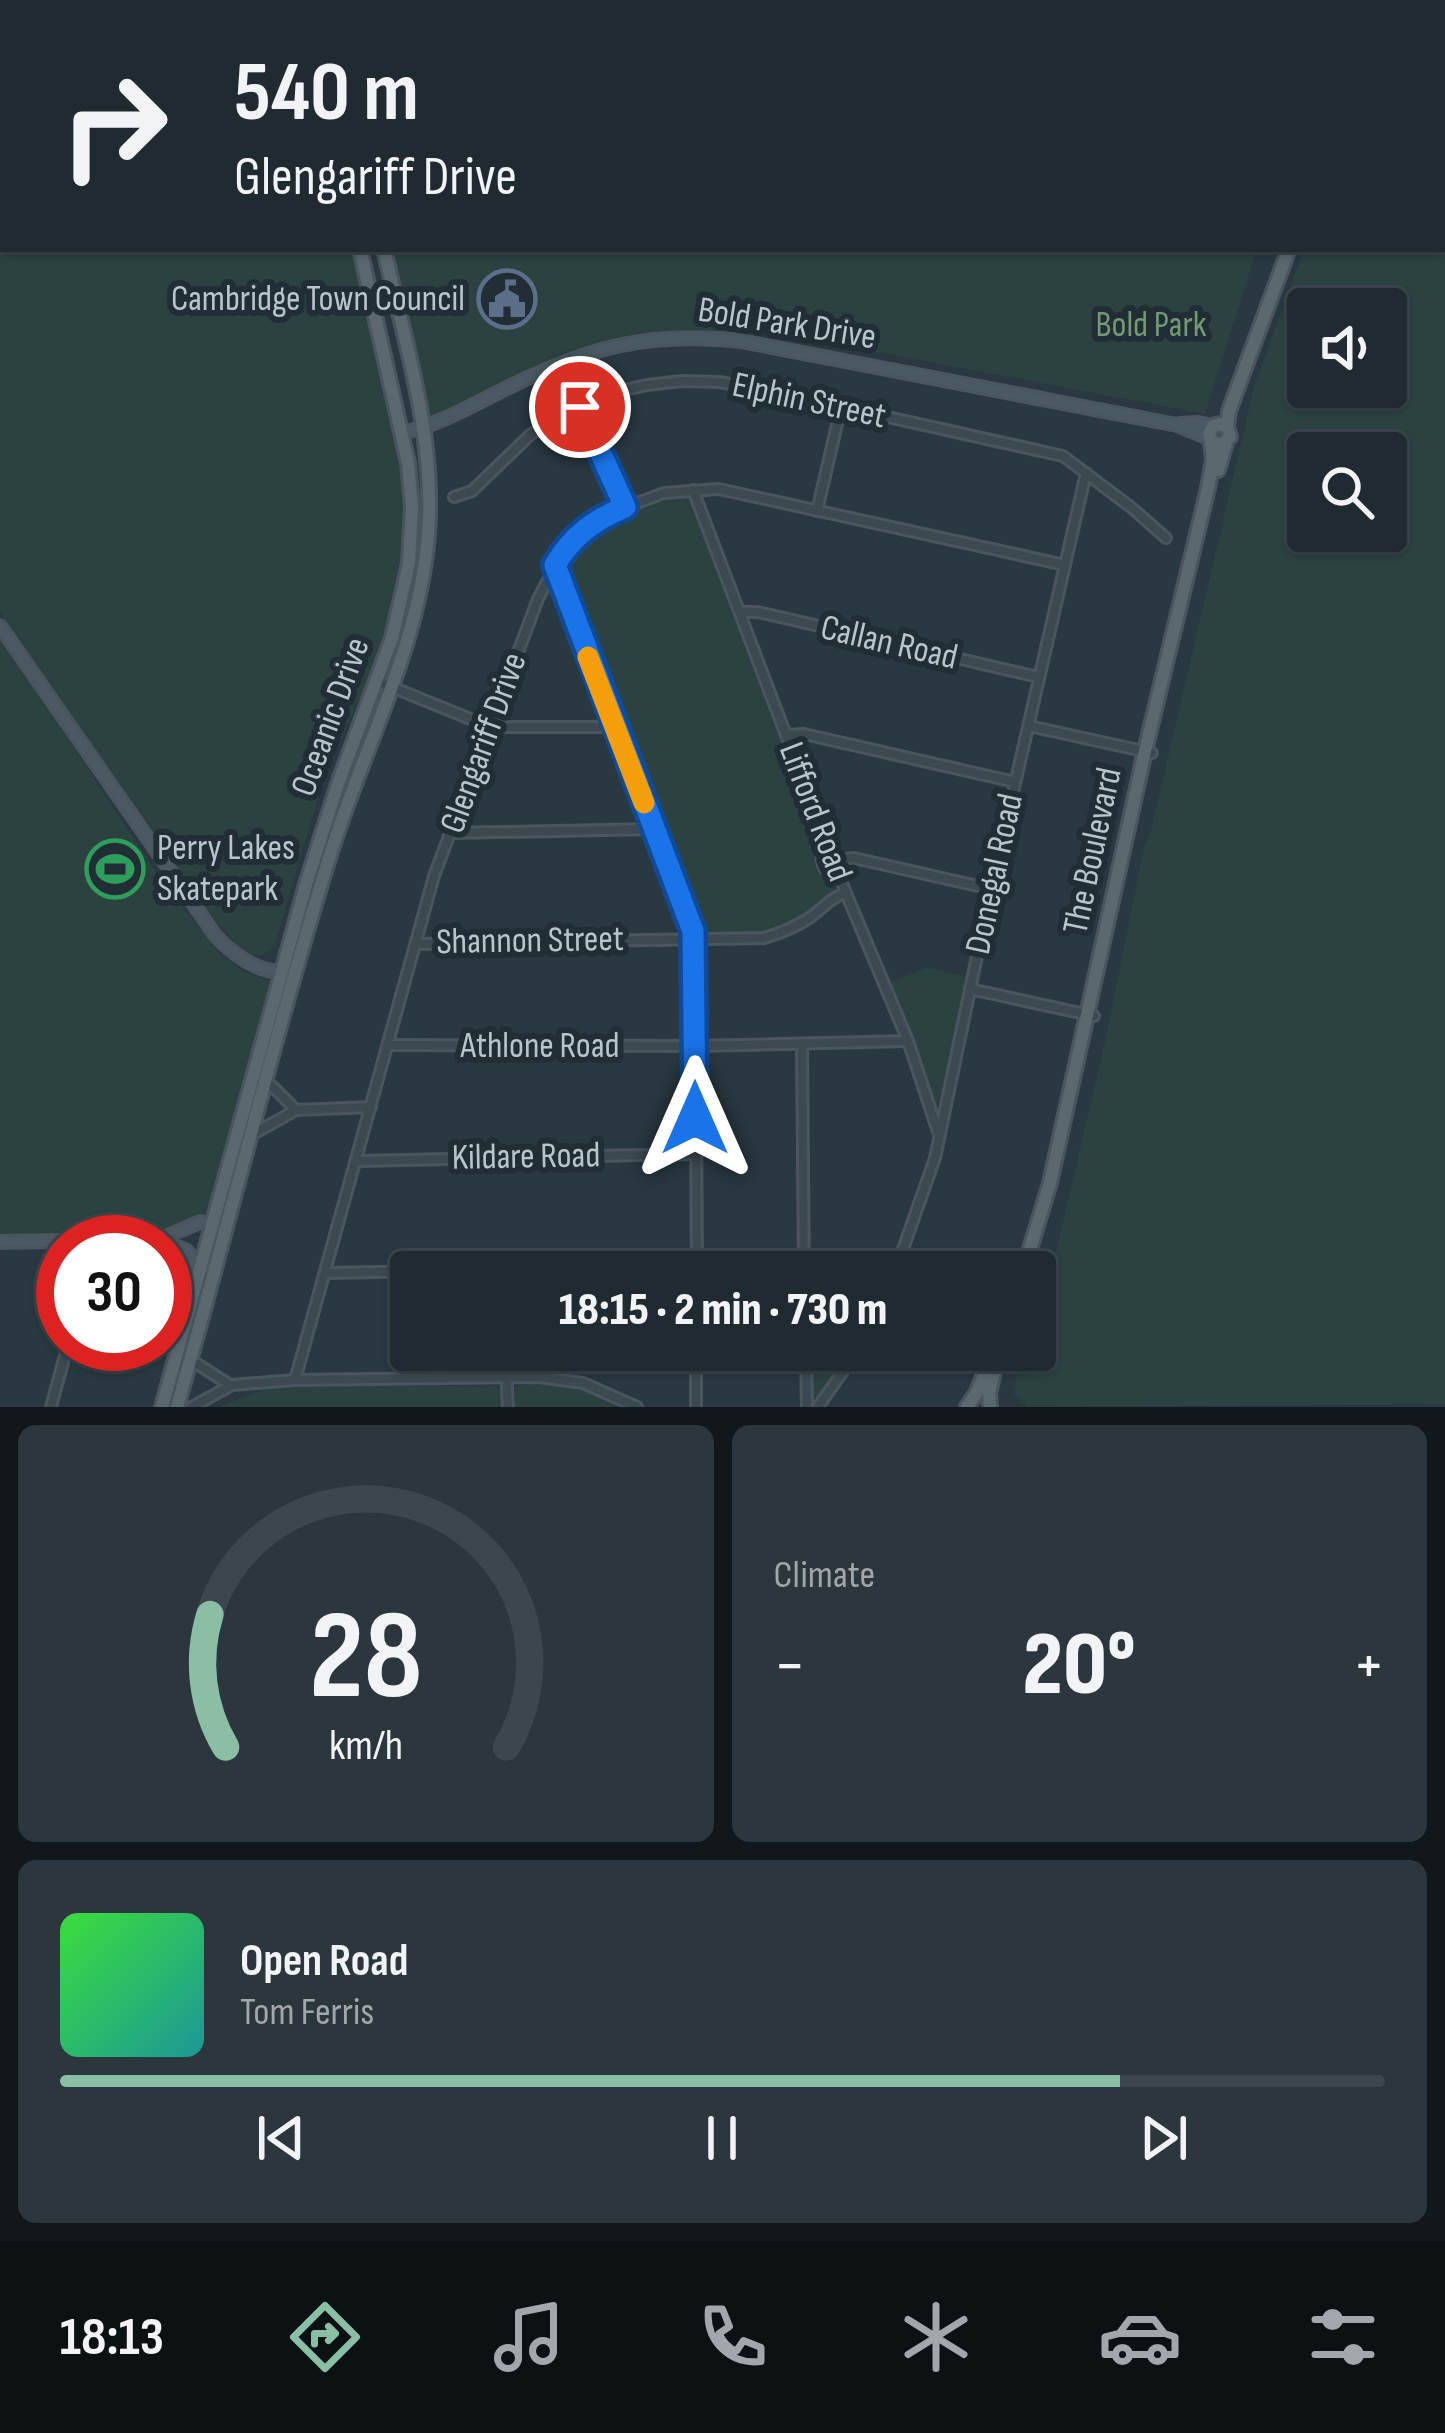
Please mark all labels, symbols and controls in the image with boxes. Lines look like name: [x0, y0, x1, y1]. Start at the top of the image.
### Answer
text: 540 m: [234, 43, 419, 144]
icon: right: [36, 48, 192, 204]
text: Glengariff Drive: [234, 145, 517, 210]
public building icon: Cambridge Town Council: [476, 268, 538, 330]
place label: Cambridge Town Council: [171, 278, 465, 321]
map controls: [1287, 288, 1407, 552]
button: sound: [1287, 288, 1407, 408]
street label: Bold Park Drive: [695, 289, 879, 359]
park label: Bold Park: [1095, 304, 1207, 347]
pin: [529, 356, 631, 458]
street label: Elphin Street: [728, 364, 890, 438]
icon: arrive: [547, 374, 613, 440]
button: search: [1287, 432, 1407, 552]
street label: Callan Road: [816, 606, 962, 680]
street label: Oceanic Drive: [283, 632, 379, 802]
street label: Glengariff Drive: [432, 647, 536, 839]
street label: Lifford Road: [769, 736, 861, 888]
street label: The Boulevard: [1054, 764, 1132, 938]
street label: Donegal Road: [957, 790, 1033, 958]
place label: Perry Lakes Skatepark: [157, 827, 295, 911]
sports icon: Perry Lakes Skatepark: [84, 838, 146, 900]
street label: Shannon Street: [436, 918, 624, 964]
street label: Athlone Road: [459, 1025, 620, 1068]
position arrow: [632, 1055, 758, 1181]
street label: Kildare Road: [451, 1134, 601, 1180]
speed limit sign: 30: [36, 1215, 192, 1371]
text: 18:15 · 2 min · 730 m: [559, 1283, 887, 1338]
text: Climate: [774, 1552, 875, 1599]
text: 28: [309, 1584, 423, 1733]
text: 20°: [1023, 1612, 1136, 1720]
text: −: [774, 1627, 806, 1706]
text: +: [1353, 1627, 1385, 1706]
text: km/h: [329, 1719, 403, 1771]
text: Open Road: [240, 1934, 408, 1989]
text: Tom Ferris: [240, 1989, 374, 2036]
icon: previous: [248, 2105, 314, 2171]
icon: pause: [689, 2105, 755, 2171]
icon: next: [1131, 2105, 1197, 2171]
icon: directions: [283, 2295, 367, 2379]
icon: music: [487, 2295, 571, 2379]
icon: phone: [691, 2295, 775, 2379]
icon: climate: [894, 2295, 978, 2379]
icon: car: [1098, 2295, 1182, 2379]
icon: filters: [1301, 2295, 1385, 2379]
text: 18:13: [60, 2305, 164, 2370]

